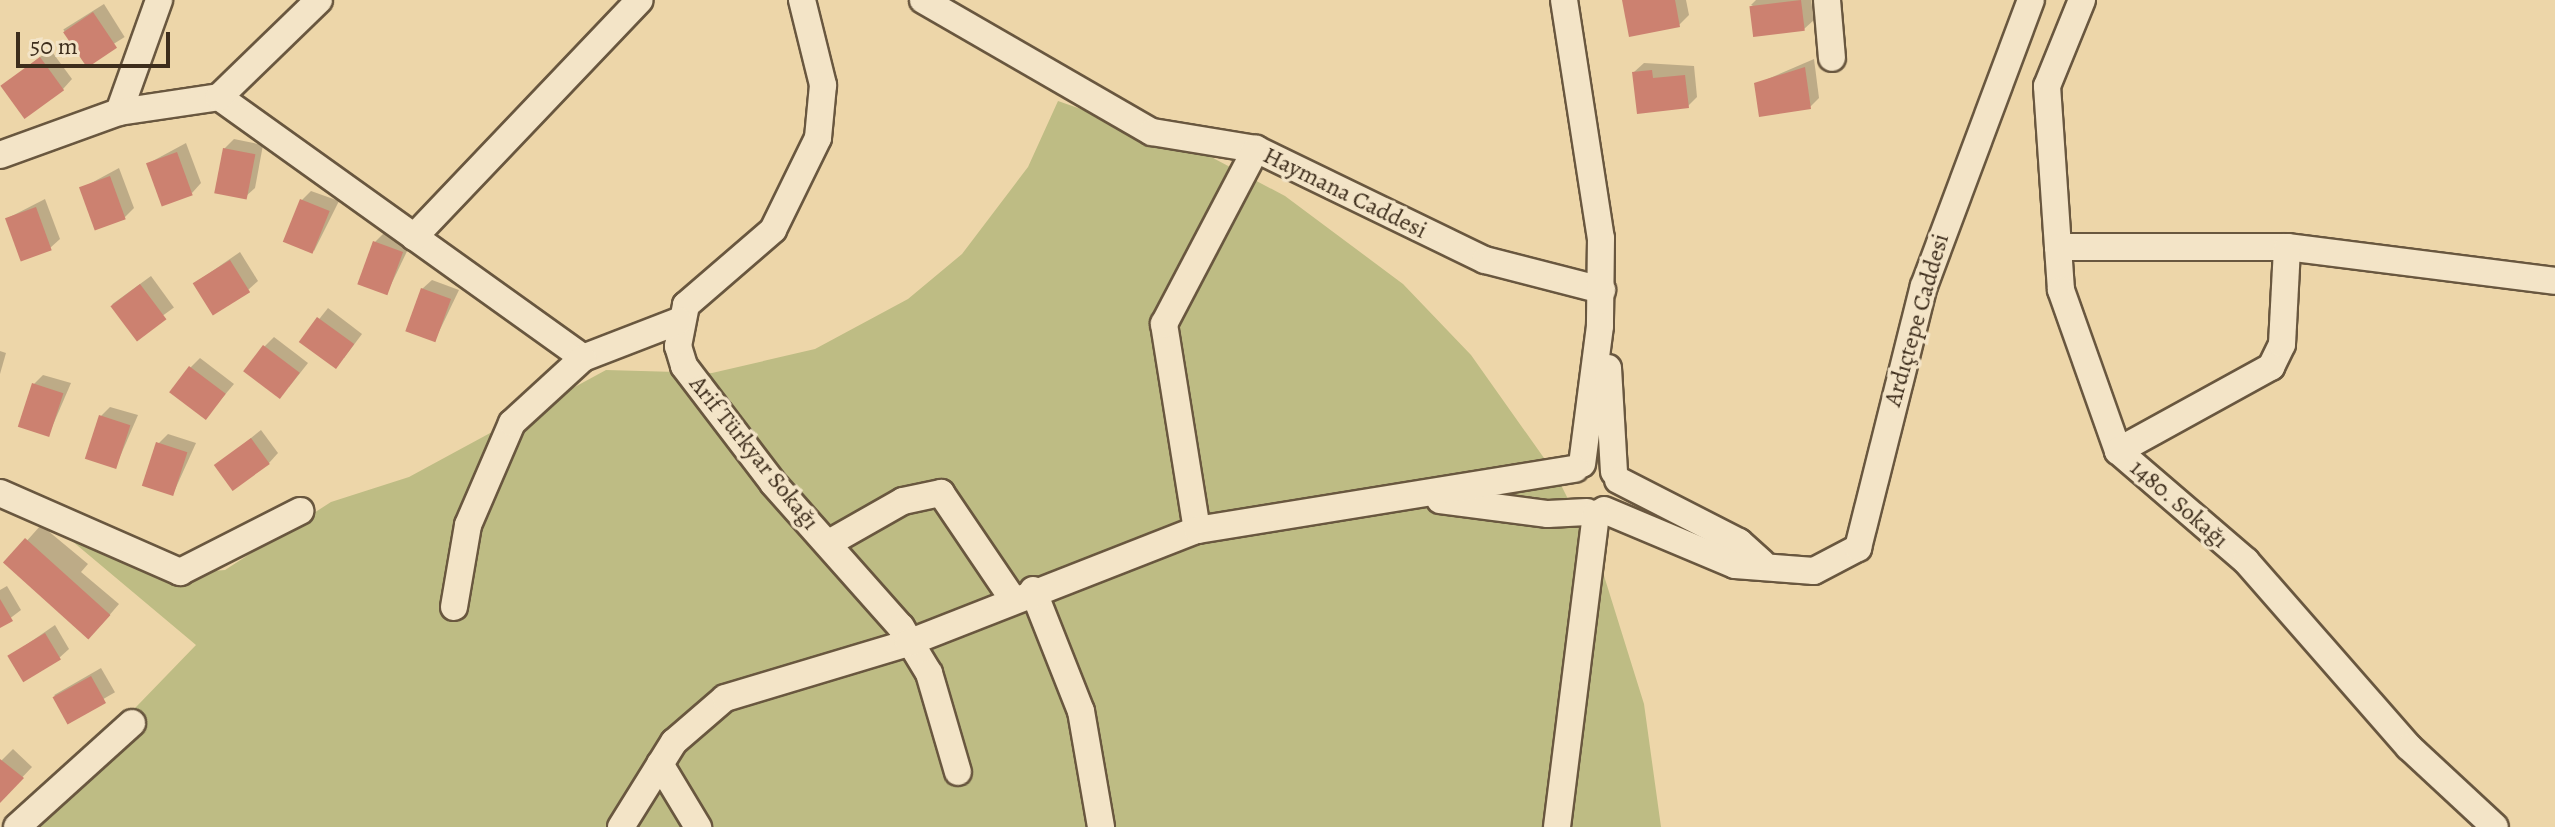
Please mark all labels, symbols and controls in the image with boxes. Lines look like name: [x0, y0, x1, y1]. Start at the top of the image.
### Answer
scale bar: [20, 16, 174, 66]
text: 50 m: [30, 30, 78, 62]
street label: Haymana Caddesi: [1258, 141, 1432, 245]
street label: Ardıçtepe Caddesi: [1879, 230, 1955, 410]
street label: Arif Türkyar Sokağı: [683, 370, 825, 536]
street label: 1480. Sokağı: [2124, 453, 2234, 555]

